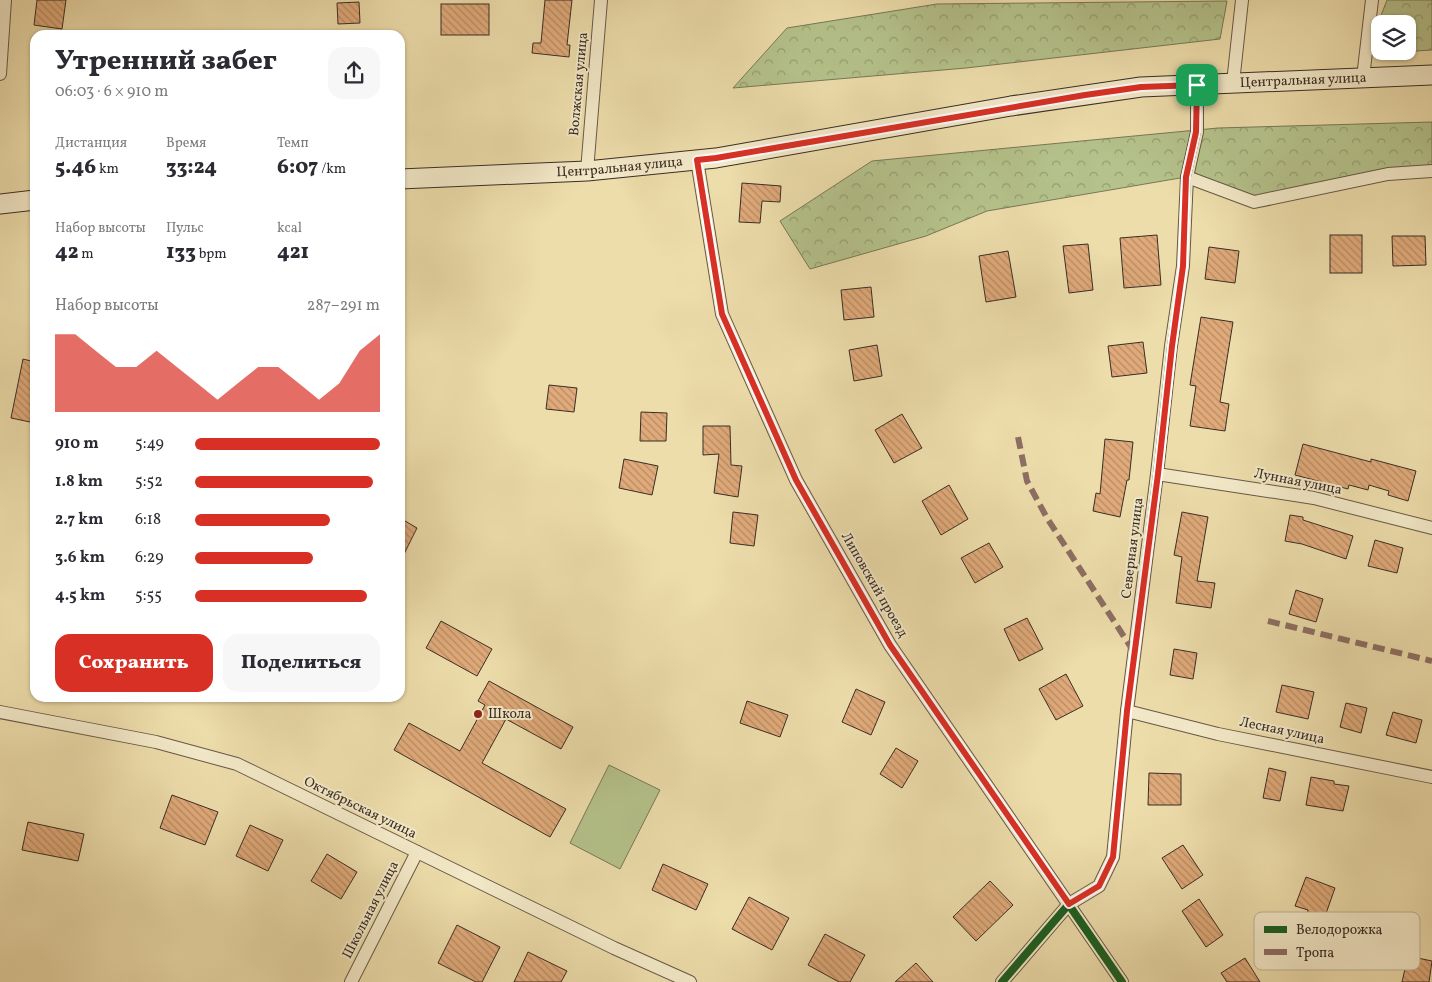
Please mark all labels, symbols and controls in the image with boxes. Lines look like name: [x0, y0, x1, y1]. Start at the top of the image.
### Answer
map controls: [1371, 15, 1416, 60]
button: layers: [1371, 15, 1416, 60]
street label: Волжская улица: [565, 31, 593, 137]
text: Утренний забег: [55, 42, 277, 81]
button: share: [328, 47, 380, 99]
pin: [1176, 64, 1218, 106]
street label: Центральная улица: [1239, 68, 1367, 92]
icon: arrive: [1183, 71, 1211, 99]
text: 06:03 · 6 × 910 m: [55, 81, 168, 103]
text: Дистанция: [55, 134, 127, 153]
text: Время: [166, 134, 206, 153]
text: Темп: [277, 134, 309, 153]
street label: Центральная улица: [556, 152, 684, 182]
text: 5.46: [55, 153, 96, 182]
text: 33:24: [166, 153, 217, 182]
text: 6:07: [277, 153, 318, 182]
text: km: [96, 160, 119, 179]
text: /km: [318, 160, 346, 179]
text: Набор высоты: [55, 219, 146, 238]
text: Пульс: [166, 219, 204, 238]
text: kcal: [277, 219, 302, 238]
text: 42: [55, 238, 78, 267]
text: 133: [166, 238, 196, 267]
text: 421: [277, 238, 309, 267]
text: m: [78, 245, 94, 264]
text: bpm: [196, 245, 227, 264]
text: Набор высоты: [55, 295, 159, 317]
text: 287–291 m: [307, 295, 380, 317]
text: 910 m: [55, 433, 99, 455]
text: 5:49: [135, 433, 164, 455]
street label: Лунная улица: [1252, 464, 1344, 500]
text: 1.8 km: [55, 471, 103, 493]
text: 5:52: [135, 471, 163, 493]
street label: Северная улица: [1117, 496, 1149, 600]
text: 2.7 km: [55, 509, 103, 531]
text: 6:18: [135, 509, 161, 531]
street label: Липовский проезд: [836, 529, 912, 641]
text: 3.6 km: [55, 547, 105, 569]
text: 6:29: [135, 547, 164, 569]
text: 4.5 km: [55, 585, 105, 607]
text: 5:55: [135, 585, 162, 607]
button: Сохранить: [55, 634, 213, 692]
button: Поделиться: [223, 634, 380, 692]
place label: Школа: [488, 705, 531, 724]
marker: Школа: [472, 708, 484, 720]
street label: Лесная улица: [1238, 713, 1326, 749]
street label: Октябрьская улица: [300, 772, 420, 844]
street label: Школьная улица: [338, 858, 404, 962]
legend: [1254, 912, 1420, 970]
text: Велодорожка: [1296, 921, 1383, 940]
text: Тропа: [1296, 944, 1334, 963]

